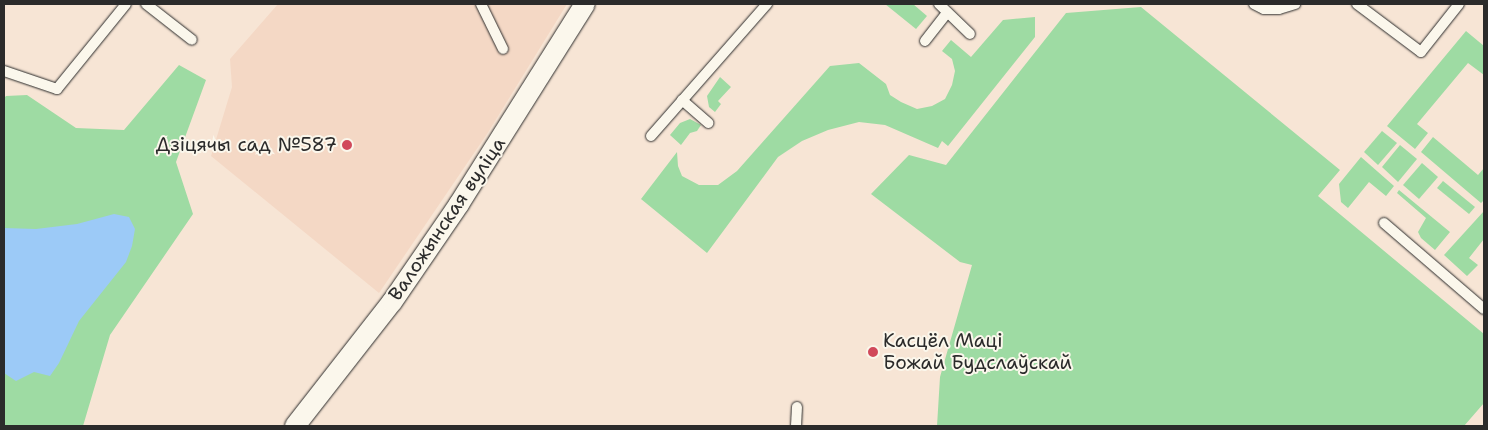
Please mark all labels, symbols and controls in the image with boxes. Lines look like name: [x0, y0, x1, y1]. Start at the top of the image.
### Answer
street label: Валожынская вуліца: [384, 133, 510, 305]
place label: Дзіцячы сад №587: [156, 134, 337, 156]
marker: Дзіцячы сад №587: [341, 139, 353, 151]
place label: Касцёл Маці Божай Будслаўскай: [883, 330, 1072, 374]
marker: Касцёл Маці Божай Будслаўскай: [867, 346, 879, 358]

